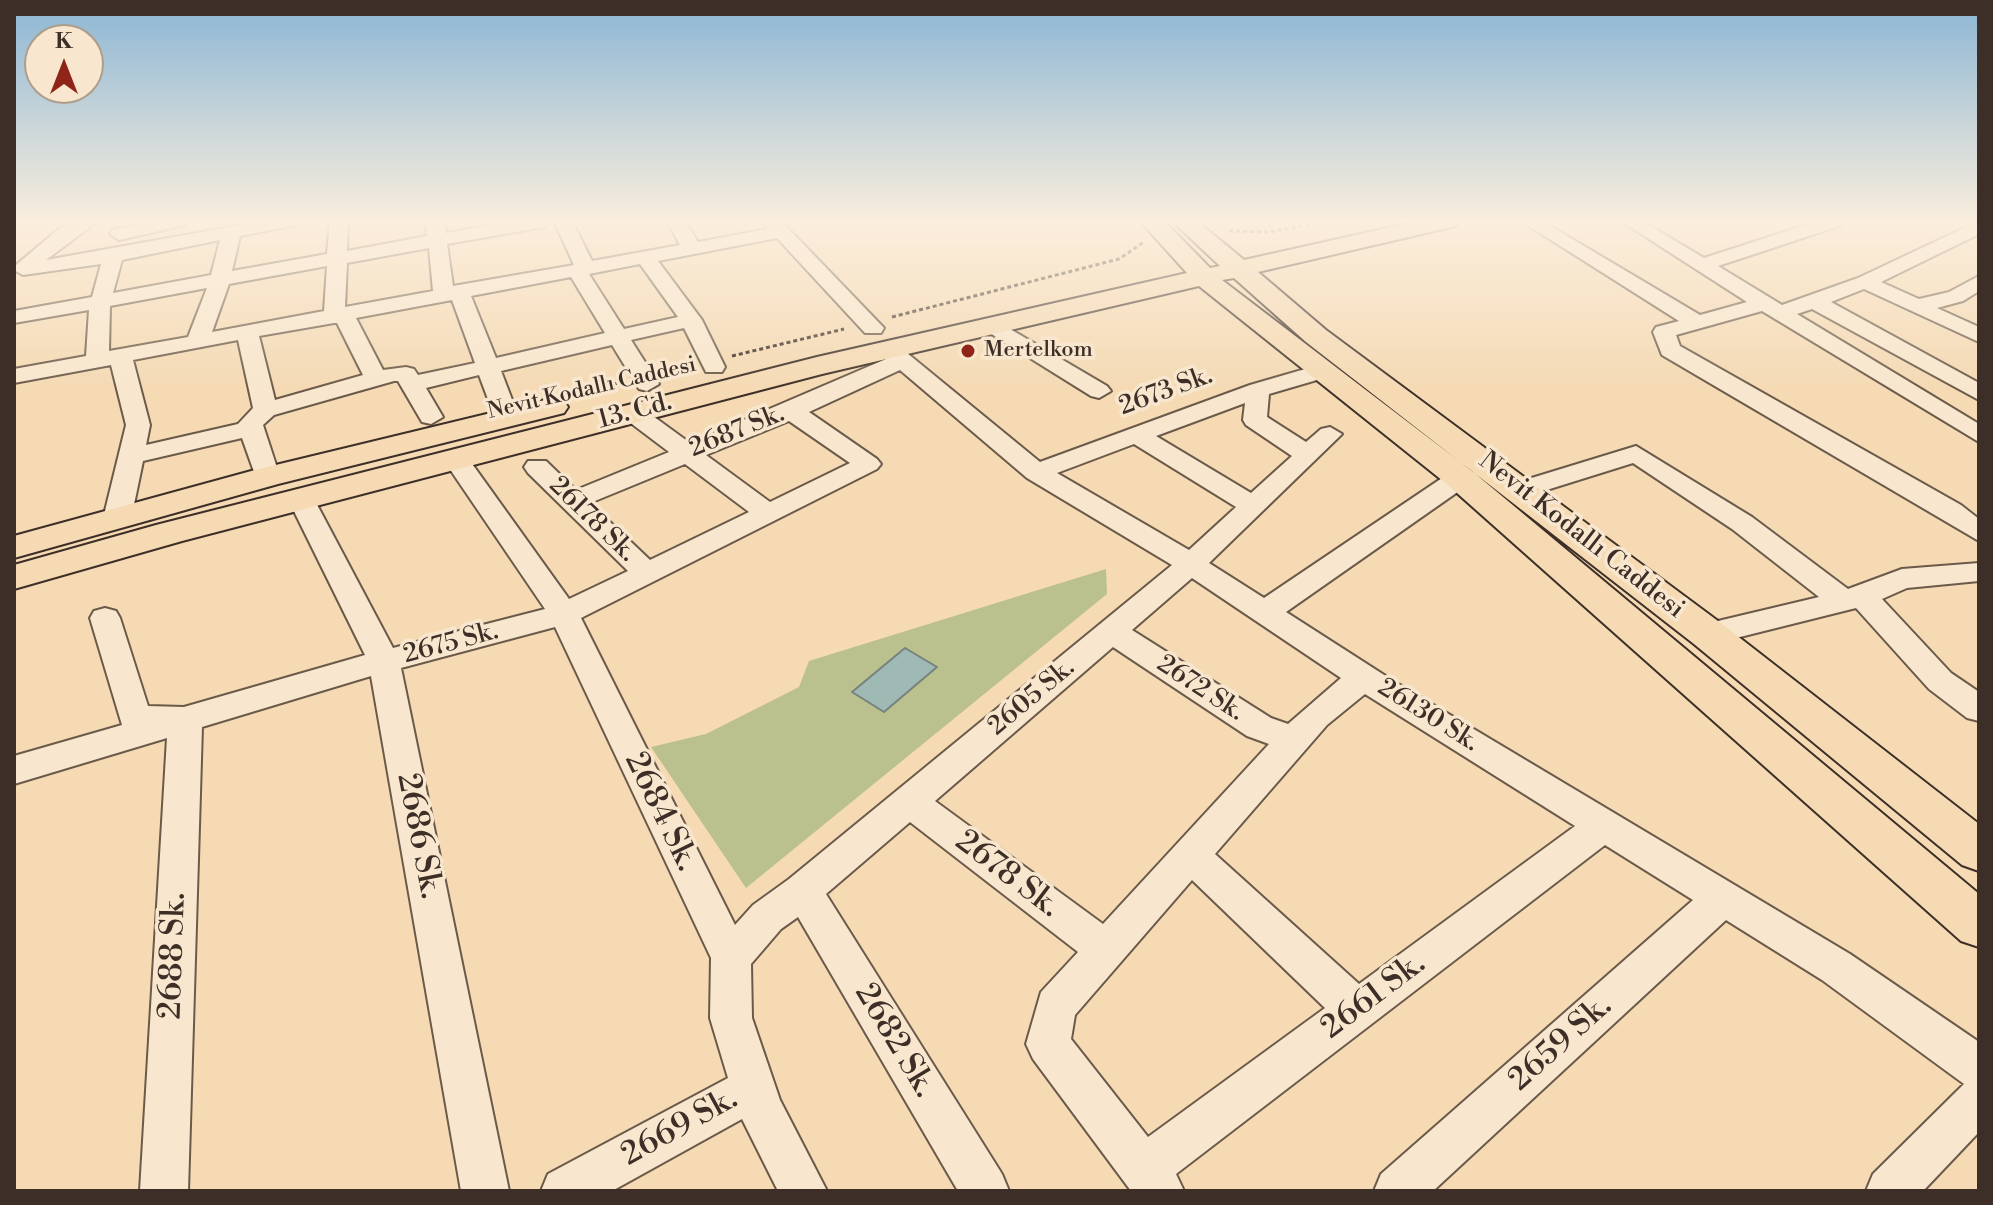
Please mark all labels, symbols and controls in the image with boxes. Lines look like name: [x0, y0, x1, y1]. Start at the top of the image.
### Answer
north arrow: [24, 24, 104, 104]
text: K: [55, 28, 73, 55]
place label: Mertelkom: [984, 338, 1093, 364]
marker: Mertelkom: [959, 342, 977, 360]
street label: Nevit Kodallı Caddesi: [485, 352, 699, 426]
street label: 2673 Sk.: [1115, 361, 1217, 423]
street label: 13. Cd.: [595, 387, 675, 437]
street label: 2687 Sk.: [685, 399, 789, 465]
street label: Nevit Kodallı Caddesi: [1472, 446, 1690, 626]
street label: 26178 Sk.: [542, 471, 642, 569]
street label: 2675 Sk.: [400, 616, 502, 672]
street label: 2672 Sk.: [1151, 649, 1249, 729]
street label: 2605 Sk.: [983, 653, 1081, 743]
street label: 26130 Sk.: [1372, 673, 1484, 759]
street label: 2684 Sk.: [615, 746, 705, 878]
street label: 2686 Sk.: [387, 770, 449, 902]
street label: 2678 Sk.: [947, 823, 1067, 927]
street label: 2688 Sk.: [153, 892, 195, 1020]
street label: 2661 Sk.: [1314, 945, 1434, 1049]
street label: 2682 Sk.: [845, 977, 943, 1105]
street label: 2659 Sk.: [1502, 988, 1620, 1100]
street label: 2669 Sk.: [615, 1080, 745, 1176]

